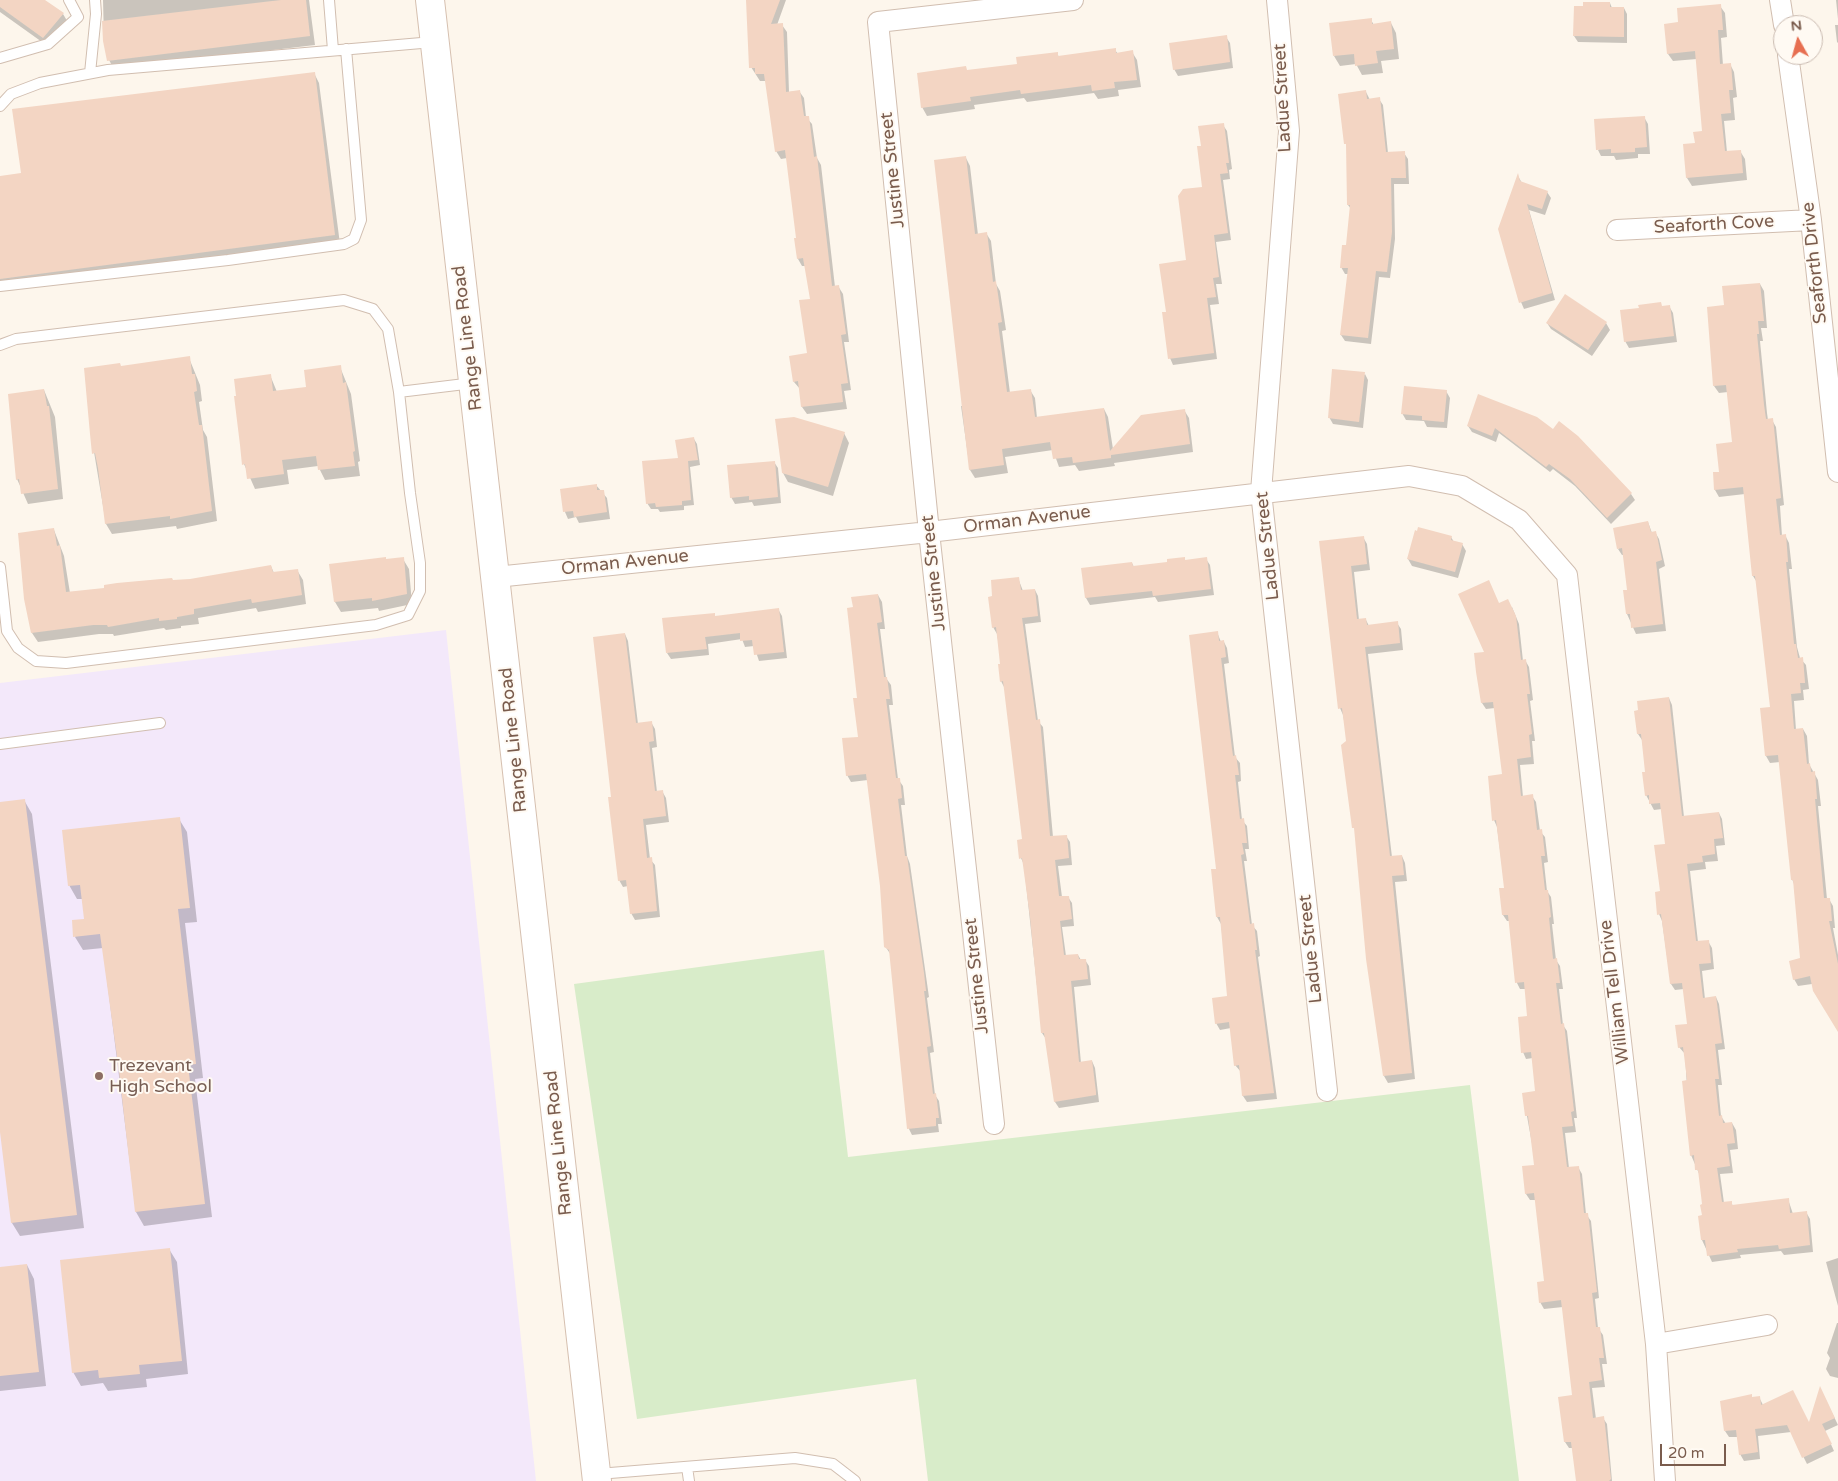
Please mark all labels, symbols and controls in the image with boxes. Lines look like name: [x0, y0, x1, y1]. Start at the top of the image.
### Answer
north arrow: [1773, 15, 1823, 65]
text: N: [1790, 16, 1803, 35]
street label: Ladue Street: [1269, 43, 1297, 153]
street label: Justine Street: [876, 111, 910, 229]
street label: Seaforth Drive: [1798, 201, 1832, 325]
street label: Seaforth Cove: [1653, 211, 1775, 239]
street label: Range Line Road: [448, 264, 488, 412]
street label: Ladue Street: [1252, 491, 1284, 601]
street label: Orman Avenue: [962, 501, 1092, 539]
street label: Justine Street: [917, 514, 951, 632]
street label: Orman Avenue: [560, 546, 690, 580]
street label: Range Line Road: [496, 666, 532, 814]
street label: Ladue Street: [1295, 894, 1327, 1004]
street label: Justine Street: [960, 917, 994, 1035]
street label: William Tell Drive: [1595, 919, 1635, 1065]
place label: Trezevant High School: [109, 1055, 212, 1098]
street label: Range Line Road: [541, 1069, 577, 1217]
marker: Trezevant High School: [93, 1070, 105, 1082]
scale bar: [1663, 1434, 1729, 1466]
text: 20 m: [1668, 1444, 1705, 1462]

